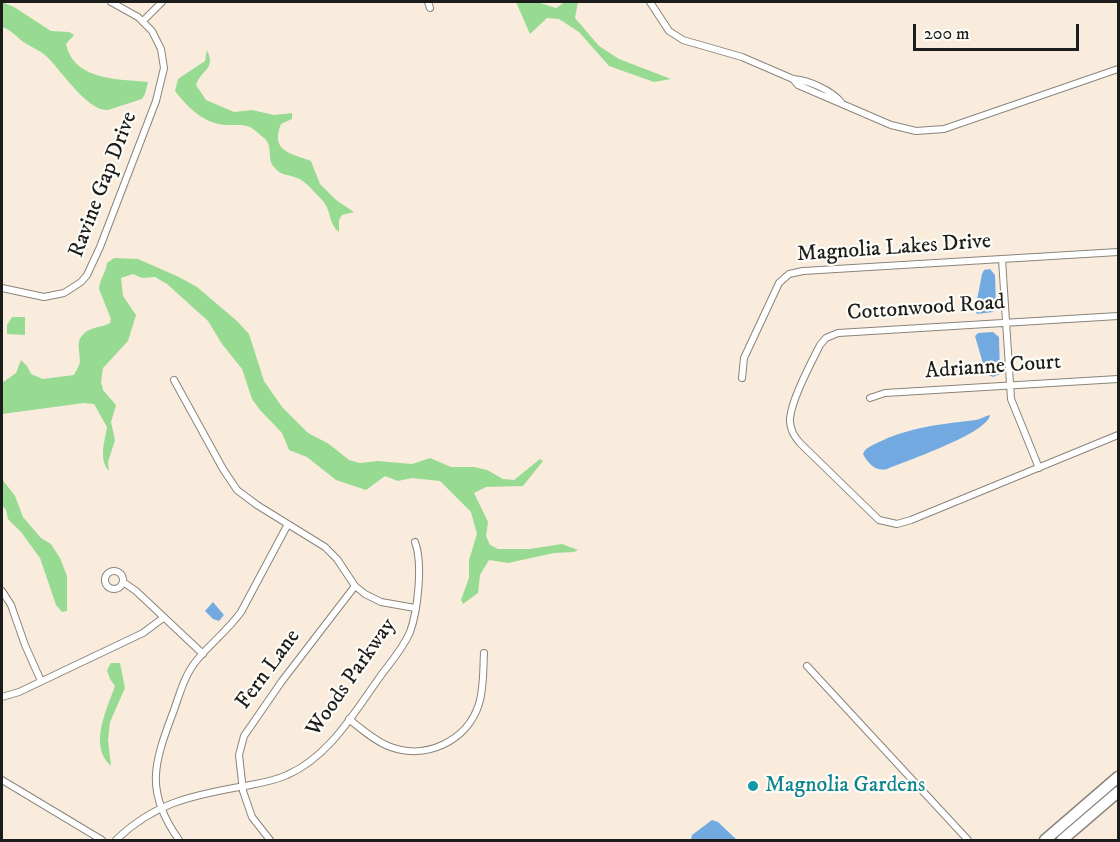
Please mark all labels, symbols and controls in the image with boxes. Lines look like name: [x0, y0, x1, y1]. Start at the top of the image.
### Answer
scale bar: [916, 12, 1082, 50]
text: 200 m: [924, 23, 970, 45]
street label: Ravine Gap Drive: [64, 108, 144, 262]
street label: Magnolia Lakes Drive: [796, 229, 992, 269]
street label: Cottonwood Road: [846, 290, 1006, 328]
street label: Adrianne Court: [924, 350, 1062, 386]
street label: Woods Parkway: [302, 614, 402, 742]
street label: Fern Lane: [231, 625, 307, 715]
place label: Magnolia Gardens: [765, 773, 925, 799]
marker: Magnolia Gardens: [746, 779, 760, 793]

